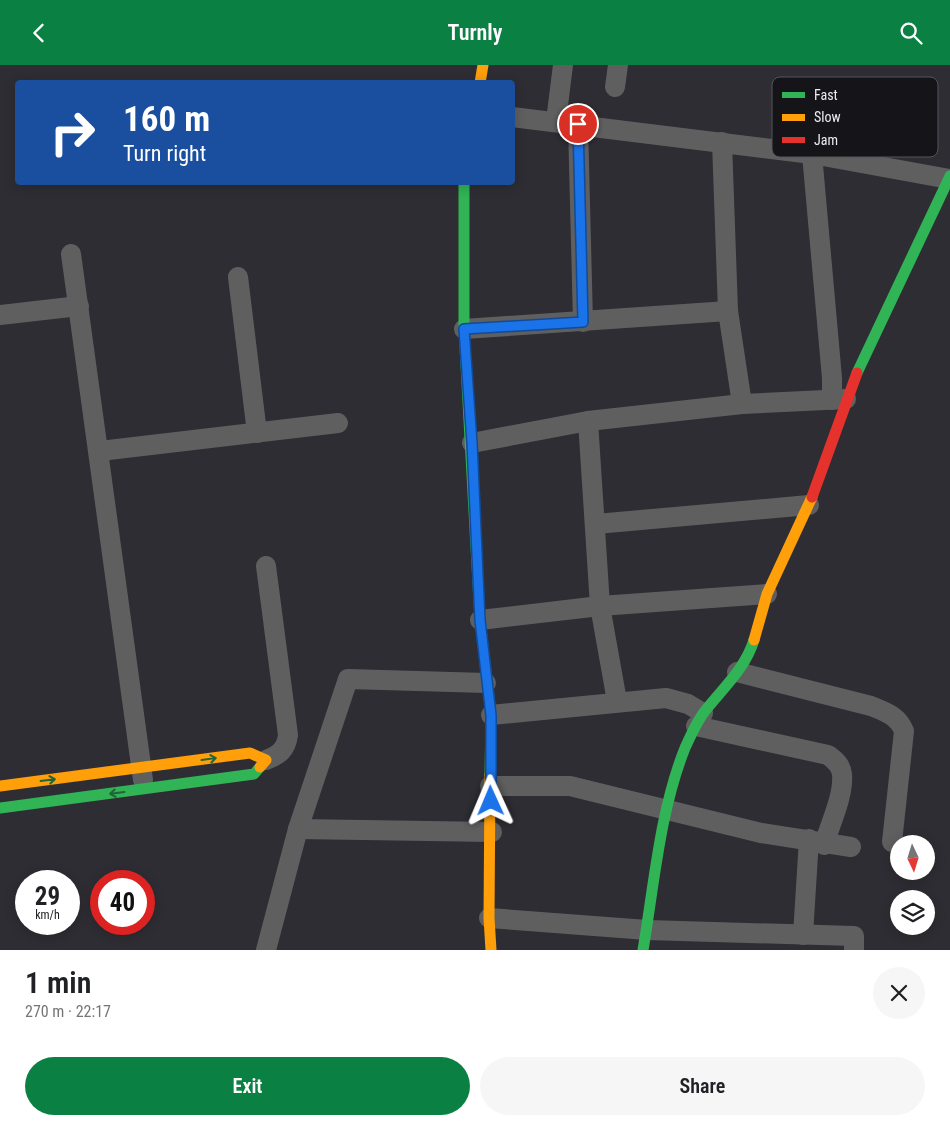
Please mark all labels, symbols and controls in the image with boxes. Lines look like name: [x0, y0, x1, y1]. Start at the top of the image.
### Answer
icon: back: [25, 19, 53, 47]
icon: search: [897, 19, 925, 47]
text: Turnly: [448, 20, 502, 45]
legend: [772, 77, 938, 157]
text: Fast: [814, 87, 838, 103]
text: 160 m: [123, 99, 210, 140]
icon: right: [40, 100, 105, 165]
pin: [557, 103, 599, 145]
text: Slow: [814, 109, 841, 125]
icon: arrive: [564, 110, 592, 138]
text: Jam: [814, 132, 838, 148]
text: Turn right: [123, 141, 206, 166]
one-way arrow: [201, 754, 217, 764]
position arrow: [464, 774, 516, 826]
one-way arrow: [40, 775, 56, 785]
one-way arrow: [110, 788, 126, 798]
north arrow: [890, 835, 935, 880]
map controls: [890, 835, 935, 935]
speed limit sign: 40: [90, 870, 155, 935]
text: 29: [35, 882, 60, 911]
button: layers: [890, 890, 935, 935]
text: km/h: [35, 908, 60, 922]
text: 1 min: [25, 965, 91, 1000]
button: close: [873, 967, 925, 1019]
text: 270 m · 22:17: [25, 1002, 111, 1021]
button: Exit: [25, 1057, 470, 1115]
button: Share: [480, 1057, 925, 1115]

